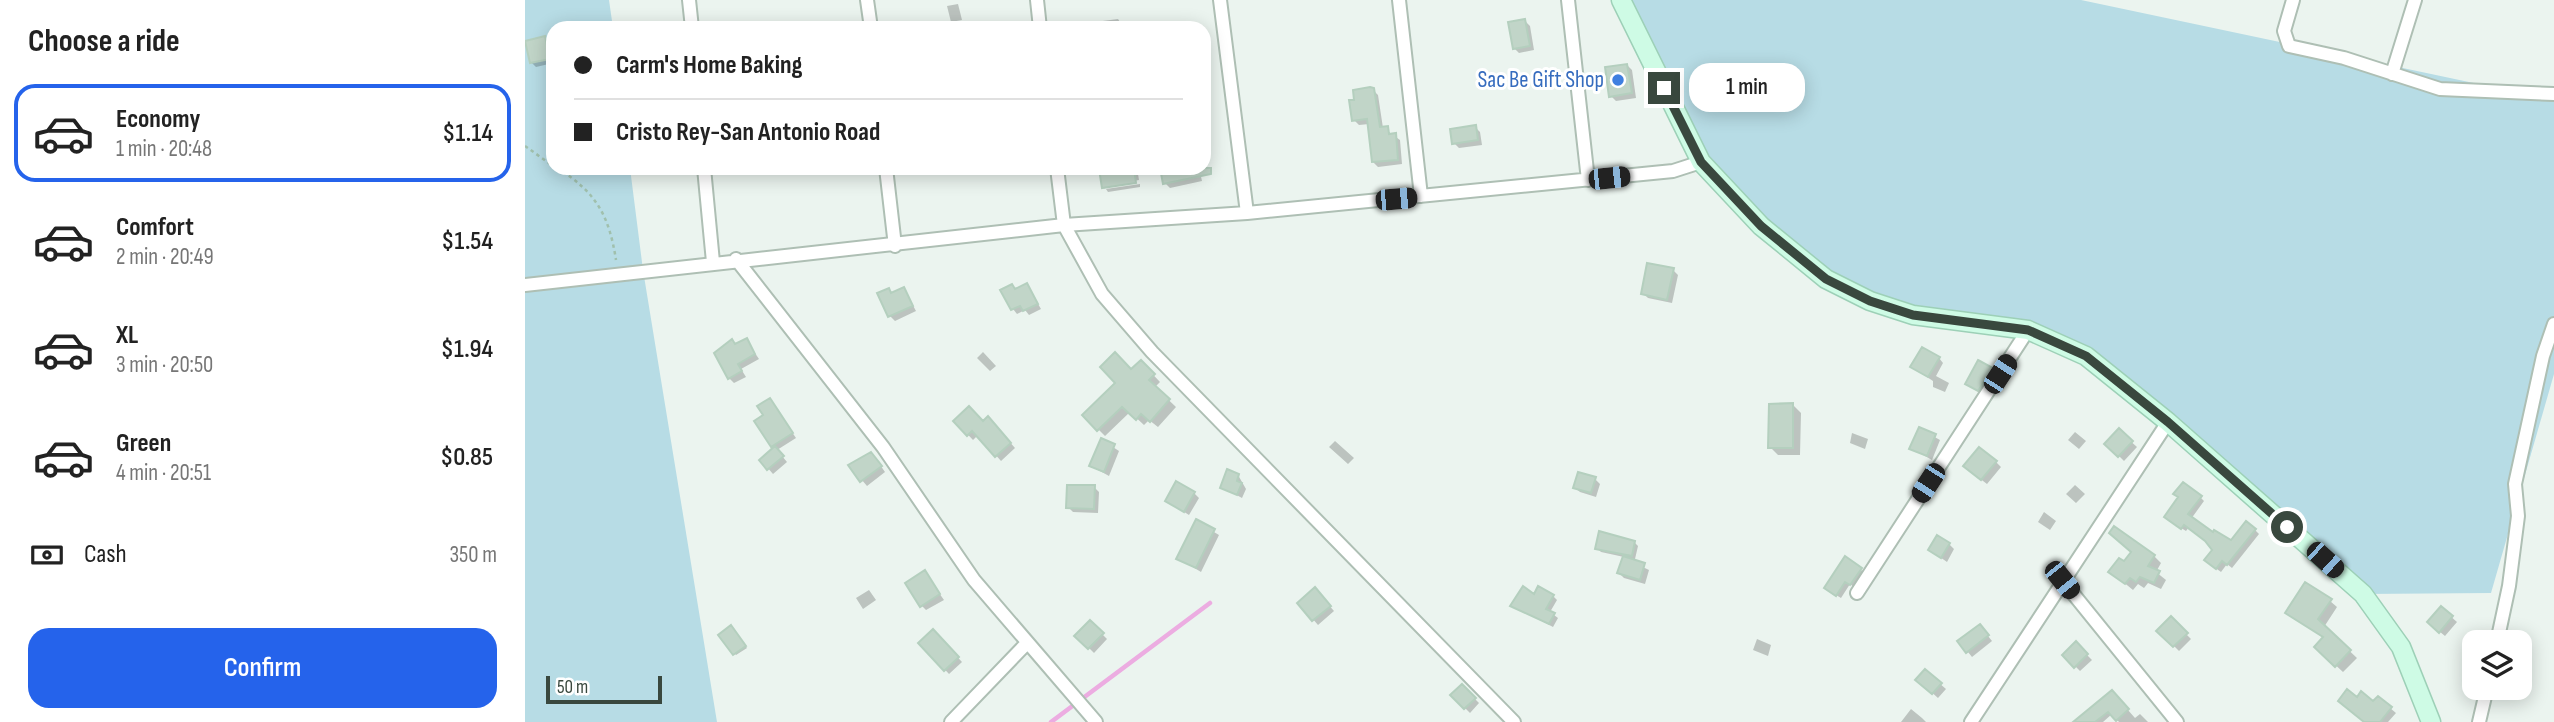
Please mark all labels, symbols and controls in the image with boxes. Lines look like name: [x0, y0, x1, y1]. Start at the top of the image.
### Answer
text: Choose a ride: [28, 22, 180, 61]
text: Carm's Home Baking: [616, 50, 803, 81]
callout: 1 min: [1689, 64, 1804, 112]
place label: Sac Be Gift Shop: [1477, 66, 1604, 94]
marker: Sac Be Gift Shop: [1610, 72, 1626, 88]
route end: [1648, 72, 1680, 104]
text: 1 min: [1726, 73, 1768, 101]
icon: car: [32, 102, 95, 165]
text: Economy: [116, 104, 200, 135]
text: Cristo Rey-San Antonio Road: [616, 117, 880, 148]
text: $1.14: [442, 118, 493, 149]
text: 1 min · 20:48: [116, 135, 212, 163]
car: [1588, 165, 1631, 191]
car: [1375, 187, 1418, 211]
icon: car: [32, 210, 95, 273]
text: Comfort: [116, 212, 194, 243]
text: $1.54: [441, 226, 493, 257]
text: 2 min · 20:49: [116, 243, 214, 271]
icon: car: [32, 318, 95, 381]
text: XL: [116, 320, 138, 351]
text: $1.94: [441, 334, 493, 365]
text: 3 min · 20:50: [116, 351, 213, 379]
car: [1980, 351, 2021, 397]
icon: car: [32, 426, 95, 489]
text: Green: [116, 428, 171, 459]
text: $0.85: [440, 442, 493, 473]
text: 4 min · 20:51: [116, 459, 211, 487]
car: [1908, 460, 1949, 506]
route start: [2271, 511, 2303, 543]
icon: cash: [28, 536, 66, 574]
car: [2303, 538, 2348, 582]
text: Cash: [84, 539, 127, 570]
text: 350 m: [449, 541, 497, 569]
car: [2041, 557, 2084, 603]
button: Confirm: [28, 628, 497, 708]
map controls: [2462, 630, 2532, 700]
button: layers: [2462, 630, 2532, 700]
scale bar: [546, 673, 661, 705]
text: 50 m: [557, 676, 588, 699]

